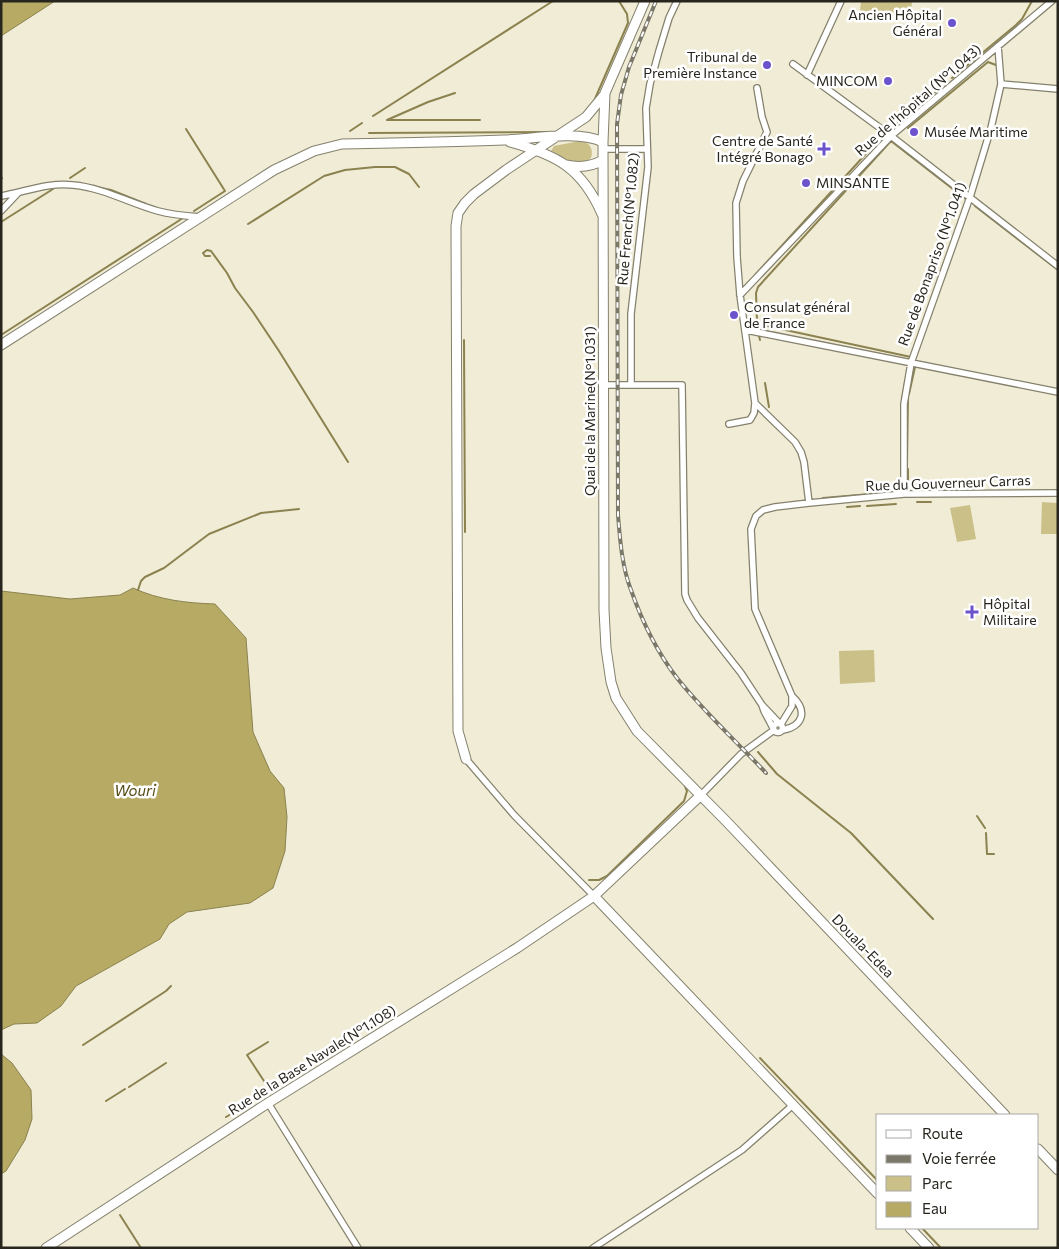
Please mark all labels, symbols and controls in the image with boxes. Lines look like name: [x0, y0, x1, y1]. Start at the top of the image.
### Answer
place label: Ancien Hôpital Général: [848, 6, 942, 39]
marker: Ancien Hôpital Général: [946, 17, 958, 29]
street label: Rue de l'hôpital (N°1.043): [851, 40, 984, 159]
place label: Tribunal de Première Instance: [643, 48, 757, 81]
marker: Tribunal de Première Instance: [761, 59, 773, 71]
place label: MINCOM: [816, 72, 878, 89]
marker: MINCOM: [882, 75, 894, 87]
place label: Musée Maritime: [924, 123, 1028, 140]
marker: Musée Maritime: [908, 126, 920, 138]
place label: Centre de Santé Intégré Bonago: [712, 132, 813, 165]
marker: Centre de Santé Intégré Bonago: [817, 142, 831, 156]
street label: Rue French(N°1.082): [613, 152, 642, 286]
place label: MINSANTE: [816, 174, 890, 191]
marker: MINSANTE: [800, 177, 812, 189]
street label: Rue de Bonapriso (N°1.041): [894, 180, 969, 348]
place label: Consulat général de France: [744, 298, 850, 331]
marker: Consulat général de France: [728, 309, 740, 321]
street label: Quai de la Marine(N°1.031): [581, 326, 598, 496]
street label: Rue du Gouverneur Carras: [865, 471, 1031, 494]
place label: Hôpital Militaire: [983, 595, 1037, 628]
marker: Hôpital Militaire: [965, 605, 979, 619]
water label: Wouri: [114, 781, 157, 799]
street label: Douala-Edea: [829, 910, 898, 981]
street label: Rue de la Base Navale(N°1.108): [225, 1001, 399, 1118]
legend: [876, 1114, 1039, 1229]
text: Route: [922, 1124, 963, 1142]
text: Voie ferrée: [922, 1149, 996, 1167]
text: Parc: [922, 1174, 952, 1192]
text: Eau: [922, 1199, 947, 1217]

